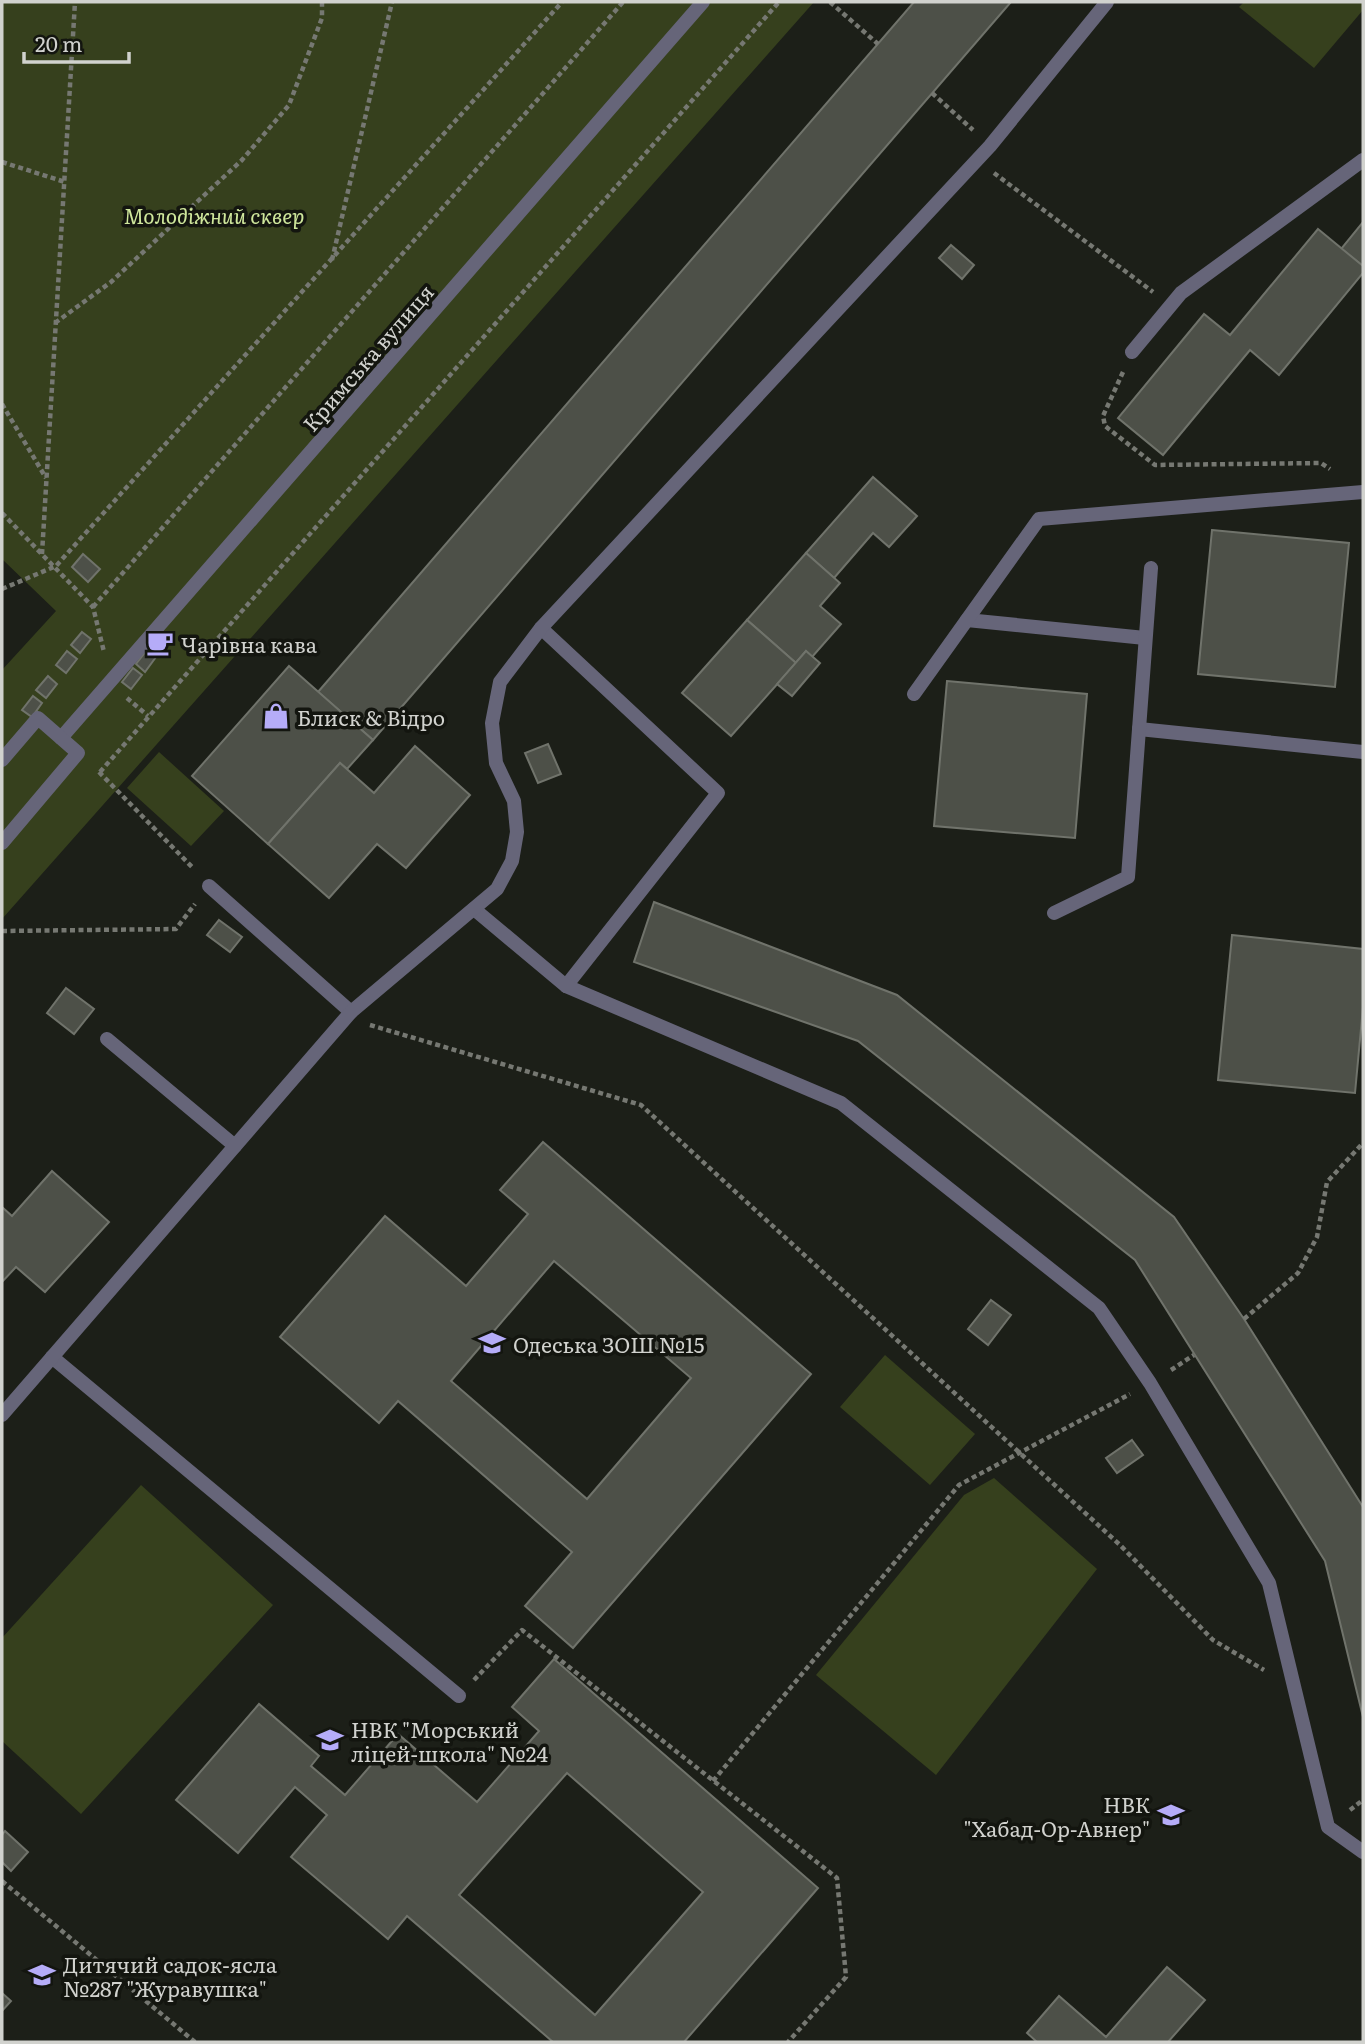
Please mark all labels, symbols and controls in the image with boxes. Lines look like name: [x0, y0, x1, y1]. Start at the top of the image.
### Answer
scale bar: [24, 21, 130, 65]
text: 20 m: [35, 27, 82, 58]
park label: Молодіжний сквер: [124, 199, 304, 230]
street label: Кримська вулиця: [294, 277, 440, 437]
cafe icon: Чарівна кава: [145, 628, 175, 658]
place label: Чарівна кава: [181, 628, 318, 659]
shop icon: Блиск & Відро: [261, 701, 291, 731]
place label: Блиск & Відро: [297, 701, 445, 732]
school or university icon: Одеська ЗОШ №15: [477, 1328, 507, 1358]
place label: Одеська ЗОШ №15: [513, 1328, 704, 1359]
place label: НВК "Морський ліцей-школа" №24: [351, 1713, 548, 1768]
school or university icon: НВК "Морський ліцей-школа" №24: [315, 1725, 345, 1755]
place label: НВК "Хабад-Ор-Авнер": [964, 1788, 1151, 1843]
school or university icon: НВК "Хабад-Ор-Авнер": [1156, 1800, 1186, 1830]
place label: Дитячий садок-ясла №287 "Журавушка": [63, 1948, 278, 2003]
school or university icon: Дитячий садок-ясла №287 "Журавушка": [27, 1960, 57, 1990]

